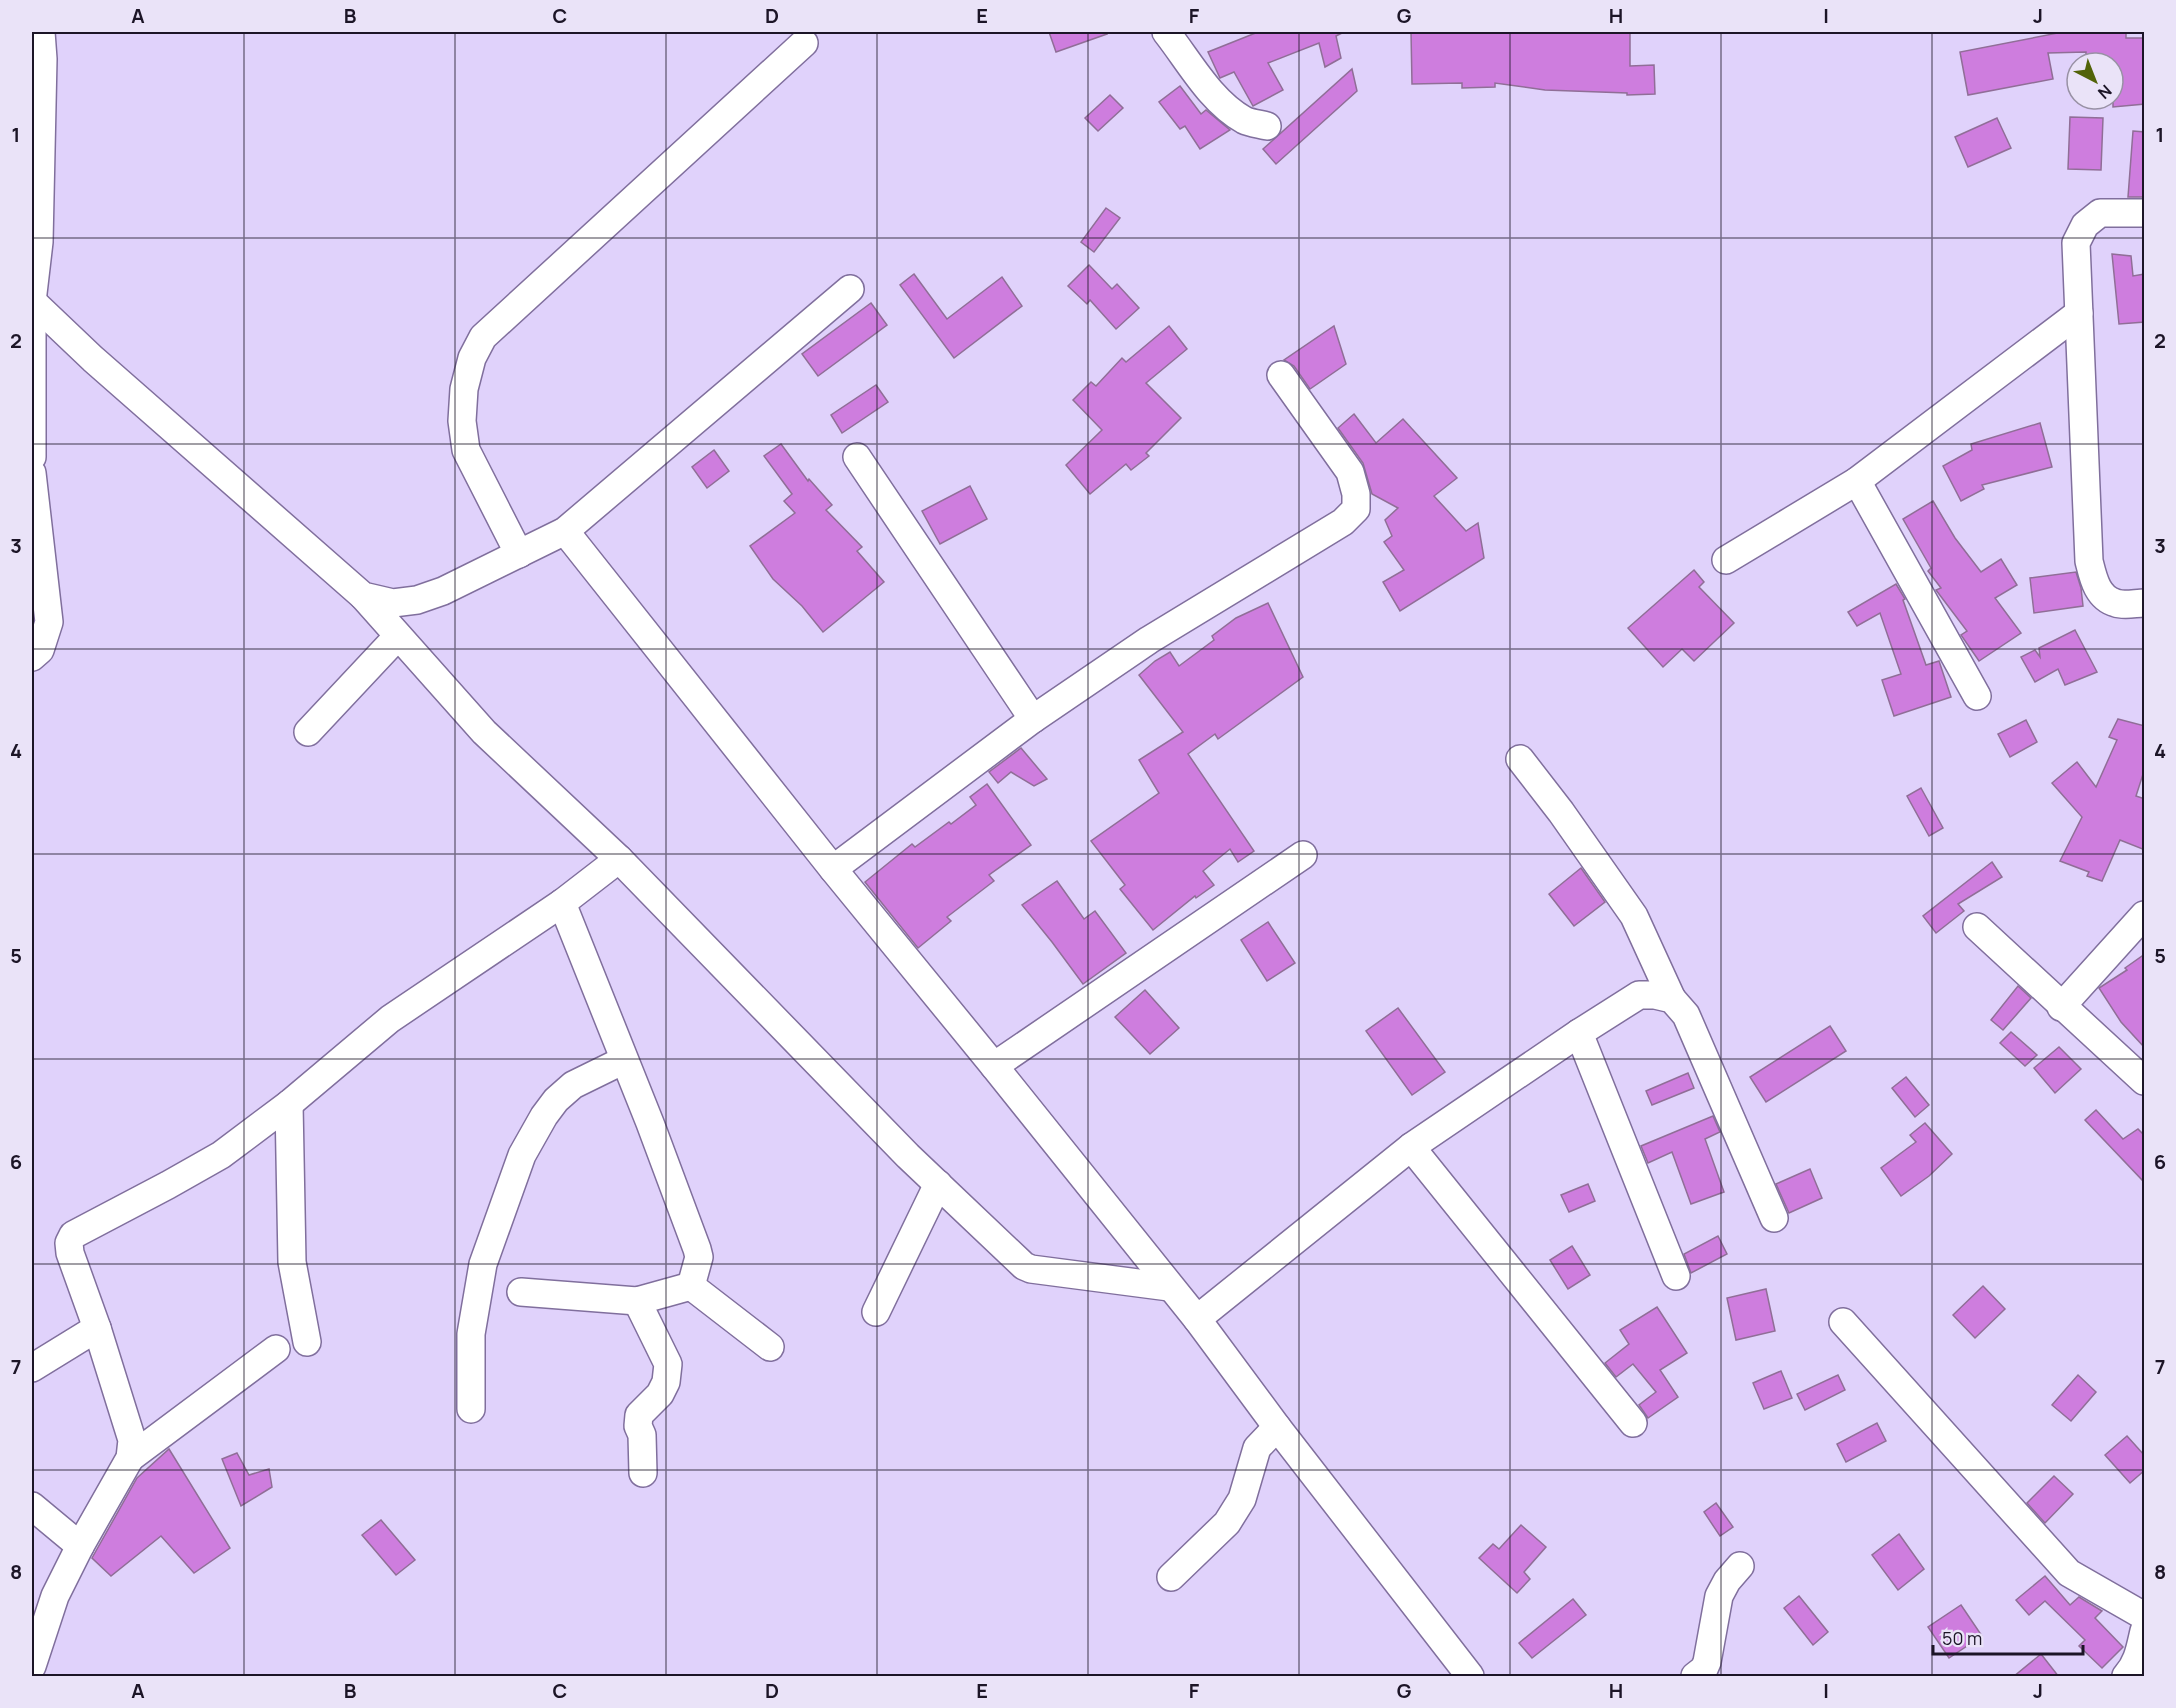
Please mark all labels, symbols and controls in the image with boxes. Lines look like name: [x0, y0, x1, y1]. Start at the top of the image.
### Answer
text: A: [131, 2, 145, 29]
text: B: [344, 2, 357, 29]
text: C: [553, 2, 567, 29]
text: D: [765, 2, 779, 29]
text: E: [976, 2, 988, 29]
text: F: [1189, 2, 1200, 29]
text: G: [1397, 2, 1412, 29]
text: H: [1609, 2, 1623, 29]
text: I: [1823, 2, 1829, 29]
text: J: [2033, 2, 2043, 29]
north arrow: [2065, 51, 2125, 111]
text: N: [2093, 80, 2117, 104]
text: 1: [12, 121, 20, 148]
text: 1: [2156, 121, 2164, 148]
text: 2: [10, 327, 22, 354]
text: 2: [2154, 327, 2166, 354]
text: 3: [10, 532, 22, 559]
text: 3: [2154, 532, 2166, 559]
text: 4: [10, 737, 22, 764]
text: 4: [2154, 737, 2166, 764]
text: 5: [10, 942, 22, 969]
text: 5: [2154, 942, 2166, 969]
text: 6: [10, 1148, 22, 1175]
text: 6: [2154, 1148, 2166, 1175]
text: 7: [11, 1353, 21, 1380]
text: 7: [2155, 1353, 2165, 1380]
text: 8: [10, 1558, 22, 1585]
text: 8: [2154, 1558, 2166, 1585]
scale bar: [1933, 1618, 2083, 1656]
text: 50 m: [1942, 1626, 1982, 1650]
text: A: [131, 1677, 145, 1704]
text: B: [344, 1677, 357, 1704]
text: C: [553, 1677, 567, 1704]
text: D: [765, 1677, 779, 1704]
text: E: [976, 1677, 988, 1704]
text: F: [1189, 1677, 1200, 1704]
text: G: [1397, 1677, 1412, 1704]
text: H: [1609, 1677, 1623, 1704]
text: I: [1823, 1677, 1829, 1704]
text: J: [2033, 1677, 2043, 1704]

